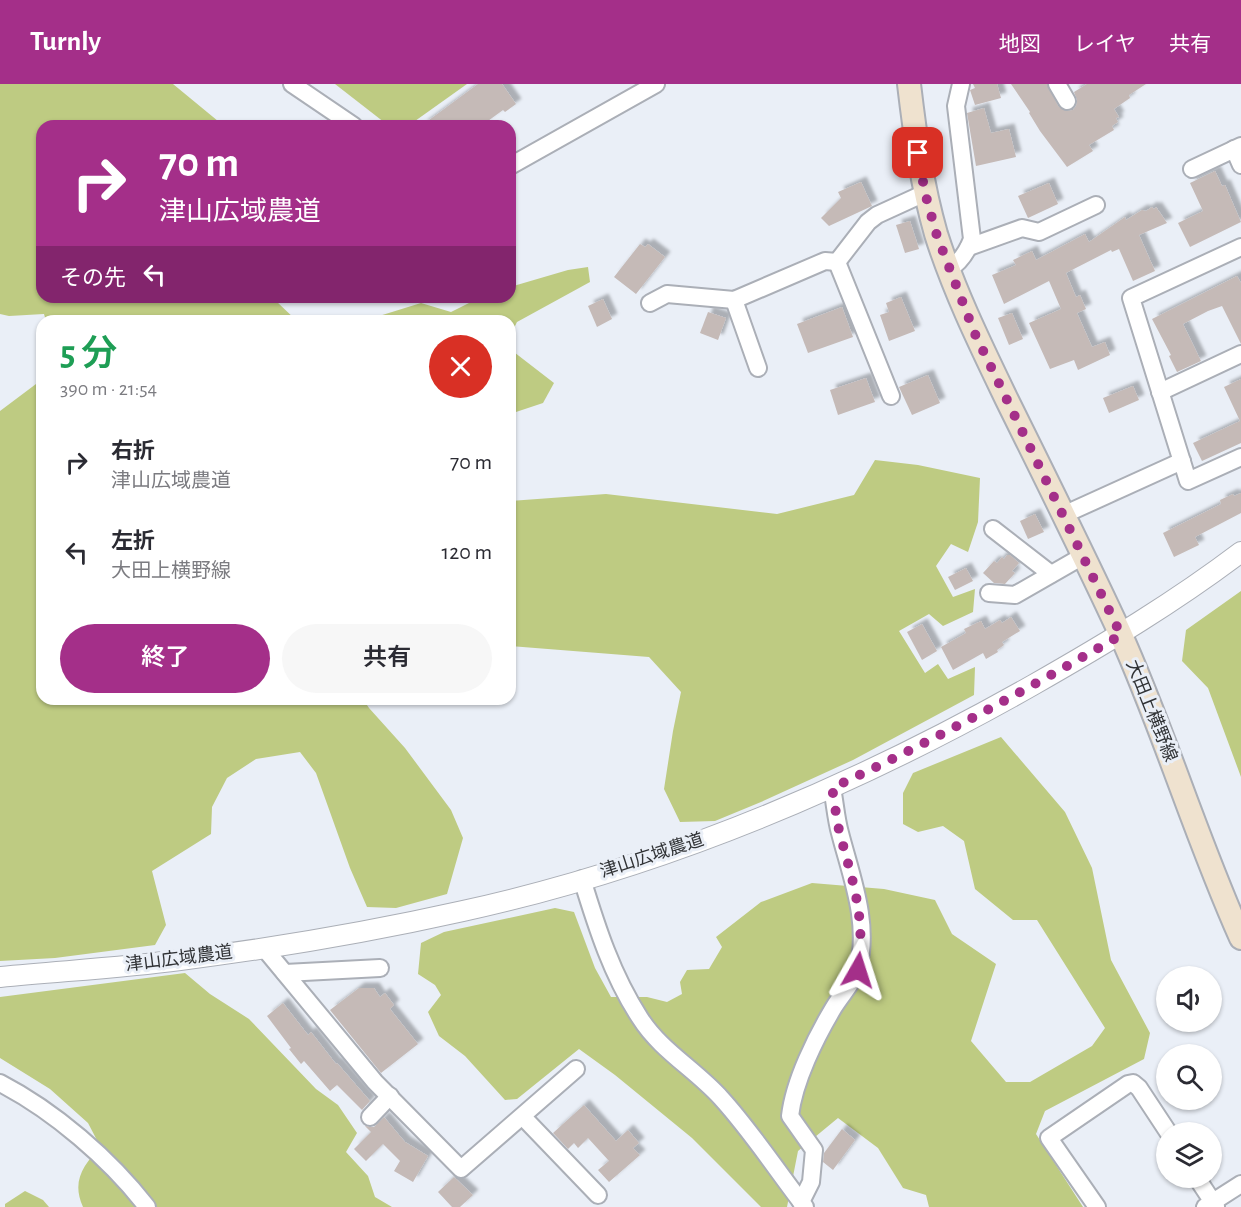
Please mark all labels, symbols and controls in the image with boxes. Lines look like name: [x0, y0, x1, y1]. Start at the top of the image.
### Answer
text: Turnly: [30, 28, 101, 56]
text: 地図: [999, 34, 1041, 55]
text: レイヤ: [1074, 34, 1136, 55]
text: 共有: [1169, 34, 1211, 55]
pin: [892, 127, 943, 178]
icon: arrive: [901, 136, 934, 169]
text: 70 m: [159, 142, 239, 184]
icon: right: [60, 144, 138, 222]
text: 津山広域農道: [159, 198, 321, 225]
icon: left: [138, 258, 171, 291]
text: その先: [60, 267, 126, 289]
button: close: [429, 335, 492, 398]
text: 5 分: [60, 336, 117, 372]
text: 390 m · 21:54: [60, 379, 157, 399]
text: 右折: [111, 440, 155, 462]
icon: right: [60, 446, 93, 479]
text: 70 m: [450, 451, 492, 473]
text: 津山広域農道: [111, 471, 231, 491]
text: 左折: [111, 530, 155, 552]
icon: left: [60, 536, 93, 569]
text: 120 m: [442, 541, 492, 563]
text: 大田上横野線: [111, 561, 231, 581]
button: 終了: [60, 624, 270, 693]
button: 共有: [282, 624, 492, 693]
street label: 大田上横野線: [1122, 657, 1181, 764]
street label: 津山広域農道: [597, 829, 706, 881]
position arrow: [826, 938, 890, 1002]
street label: 津山広域農道: [124, 942, 234, 975]
map controls: [1156, 966, 1222, 1188]
button: sound: [1156, 966, 1222, 1032]
button: search: [1156, 1044, 1222, 1110]
button: layers: [1156, 1122, 1222, 1188]

